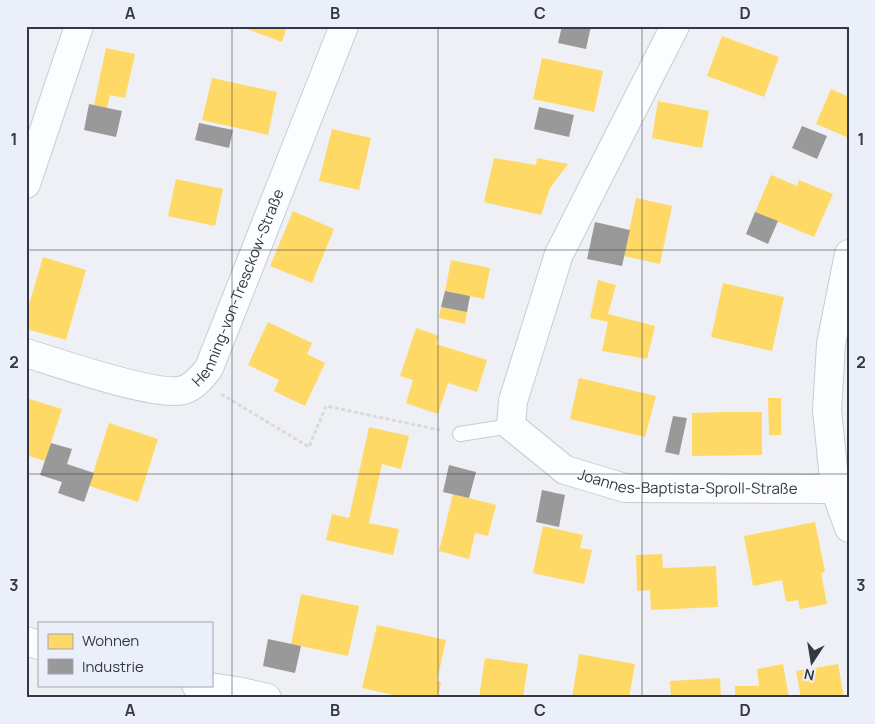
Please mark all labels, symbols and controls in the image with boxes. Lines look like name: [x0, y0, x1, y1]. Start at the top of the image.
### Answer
text: A: [125, 2, 136, 24]
text: B: [330, 2, 340, 24]
text: C: [534, 2, 546, 24]
text: D: [739, 2, 751, 24]
text: 1: [10, 128, 18, 150]
text: 1: [857, 128, 865, 150]
street label: Henning-von-Tresckow-Straße: [187, 185, 289, 391]
text: 2: [9, 351, 19, 373]
text: 2: [856, 351, 866, 373]
street label: Joannes-Baptista-Sproll-Straße: [575, 463, 798, 499]
text: 3: [9, 574, 19, 596]
text: 3: [856, 574, 866, 596]
legend: [38, 622, 212, 686]
text: Wohnen: [82, 630, 139, 651]
north arrow: [788, 636, 838, 686]
text: Industrie: [82, 656, 144, 677]
text: N: [802, 665, 816, 686]
text: A: [125, 699, 136, 721]
text: B: [330, 699, 340, 721]
text: C: [534, 699, 546, 721]
text: D: [739, 699, 751, 721]

